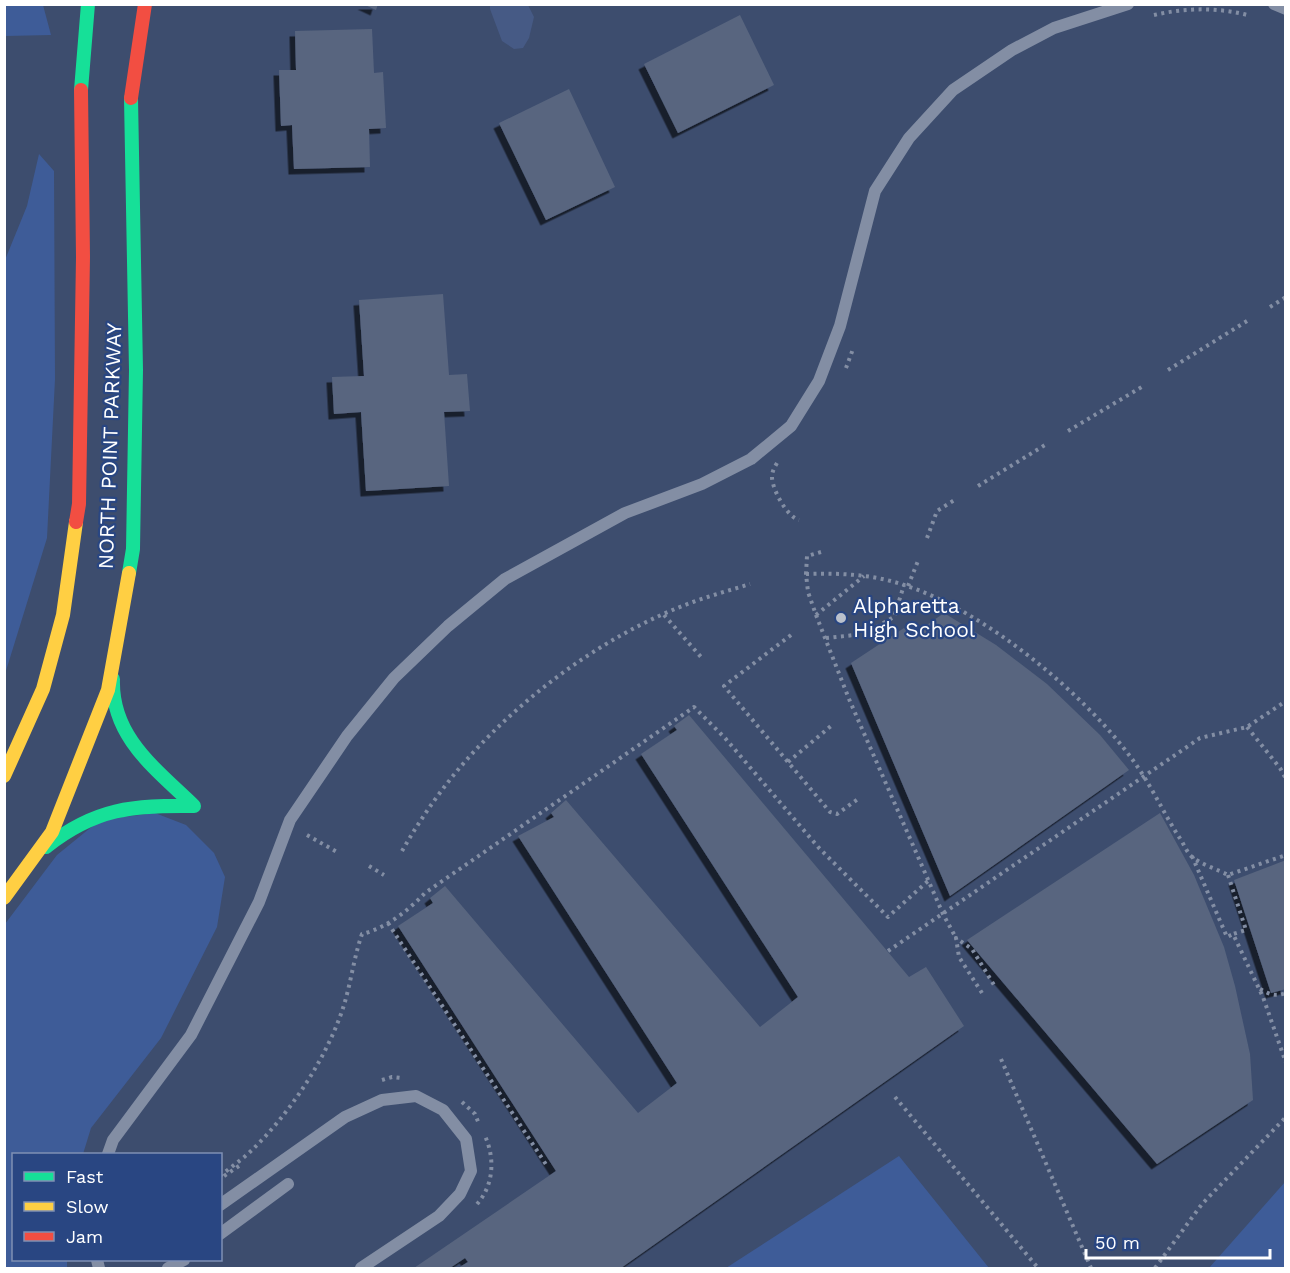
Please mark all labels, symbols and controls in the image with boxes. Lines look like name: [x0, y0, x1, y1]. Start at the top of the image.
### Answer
street label: NORTH POINT PARKWAY: [93, 322, 126, 570]
place label: Alpharetta High School: [853, 593, 976, 642]
marker: Alpharetta High School: [834, 611, 848, 625]
legend: [12, 1153, 222, 1261]
text: Fast: [66, 1166, 104, 1187]
text: Slow: [66, 1196, 109, 1217]
scale bar: [1086, 1222, 1270, 1260]
text: Jam: [66, 1226, 103, 1247]
text: 50 m: [1095, 1232, 1140, 1253]

